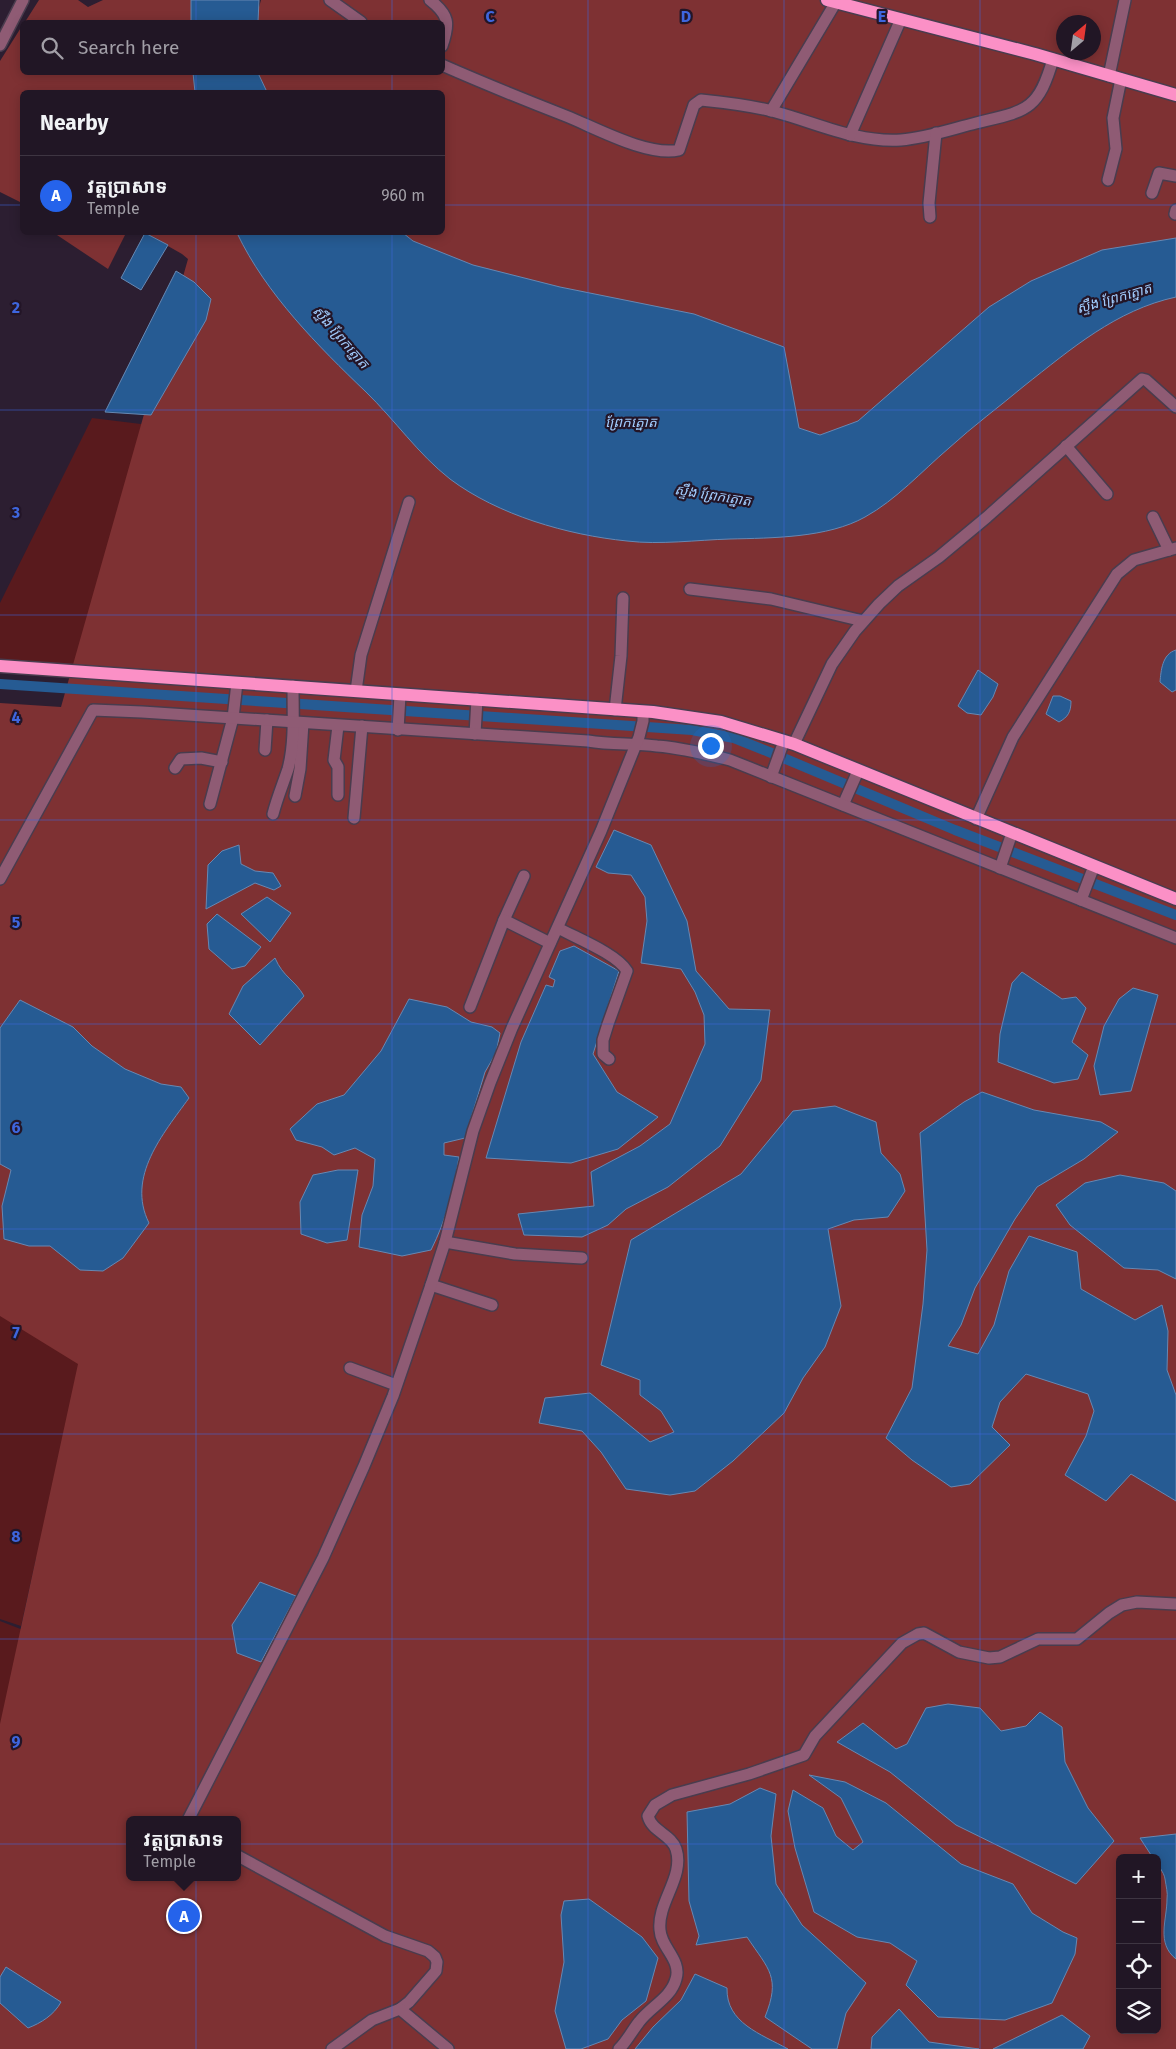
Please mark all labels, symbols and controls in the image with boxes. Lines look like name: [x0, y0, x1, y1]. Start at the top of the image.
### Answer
text: C: [485, 7, 495, 26]
text: D: [681, 7, 691, 26]
text: E: [878, 7, 886, 26]
north arrow: [1056, 15, 1101, 60]
search box: [20, 20, 445, 75]
icon: search: [38, 34, 66, 62]
text: Search here: [78, 36, 179, 59]
text: Nearby: [40, 110, 108, 136]
text: វត្តប្រាសាទ: [87, 175, 167, 198]
text: A: [51, 186, 61, 205]
text: 960 m: [381, 186, 425, 205]
text: Temple: [87, 199, 140, 218]
water label: ស្ទឹង ព្រែកត្នោត: [1075, 279, 1155, 318]
text: 2: [12, 298, 20, 317]
water label: ស្ទឹង ព្រែកត្នោត: [309, 302, 374, 373]
water label: ព្រែកត្នោត: [605, 414, 658, 431]
water label: ស្ទឹង ព្រែកត្នោត: [673, 480, 754, 510]
text: 3: [11, 503, 20, 522]
text: 4: [11, 708, 21, 727]
your location: [698, 733, 724, 759]
text: 5: [12, 913, 21, 932]
text: 6: [11, 1118, 21, 1137]
text: 7: [12, 1323, 20, 1342]
text: 8: [11, 1527, 21, 1546]
text: 9: [12, 1732, 21, 1751]
popup: [126, 1816, 241, 1881]
text: វត្តប្រាសាទ: [143, 1828, 224, 1851]
text: Temple: [143, 1852, 196, 1871]
map controls: [1116, 1854, 1161, 2034]
button: +: [1116, 1854, 1161, 1899]
pin: A: [168, 1897, 200, 1935]
button: −: [1116, 1899, 1161, 1944]
button: locate: [1116, 1944, 1161, 1989]
button: layers: [1116, 1989, 1161, 2034]

